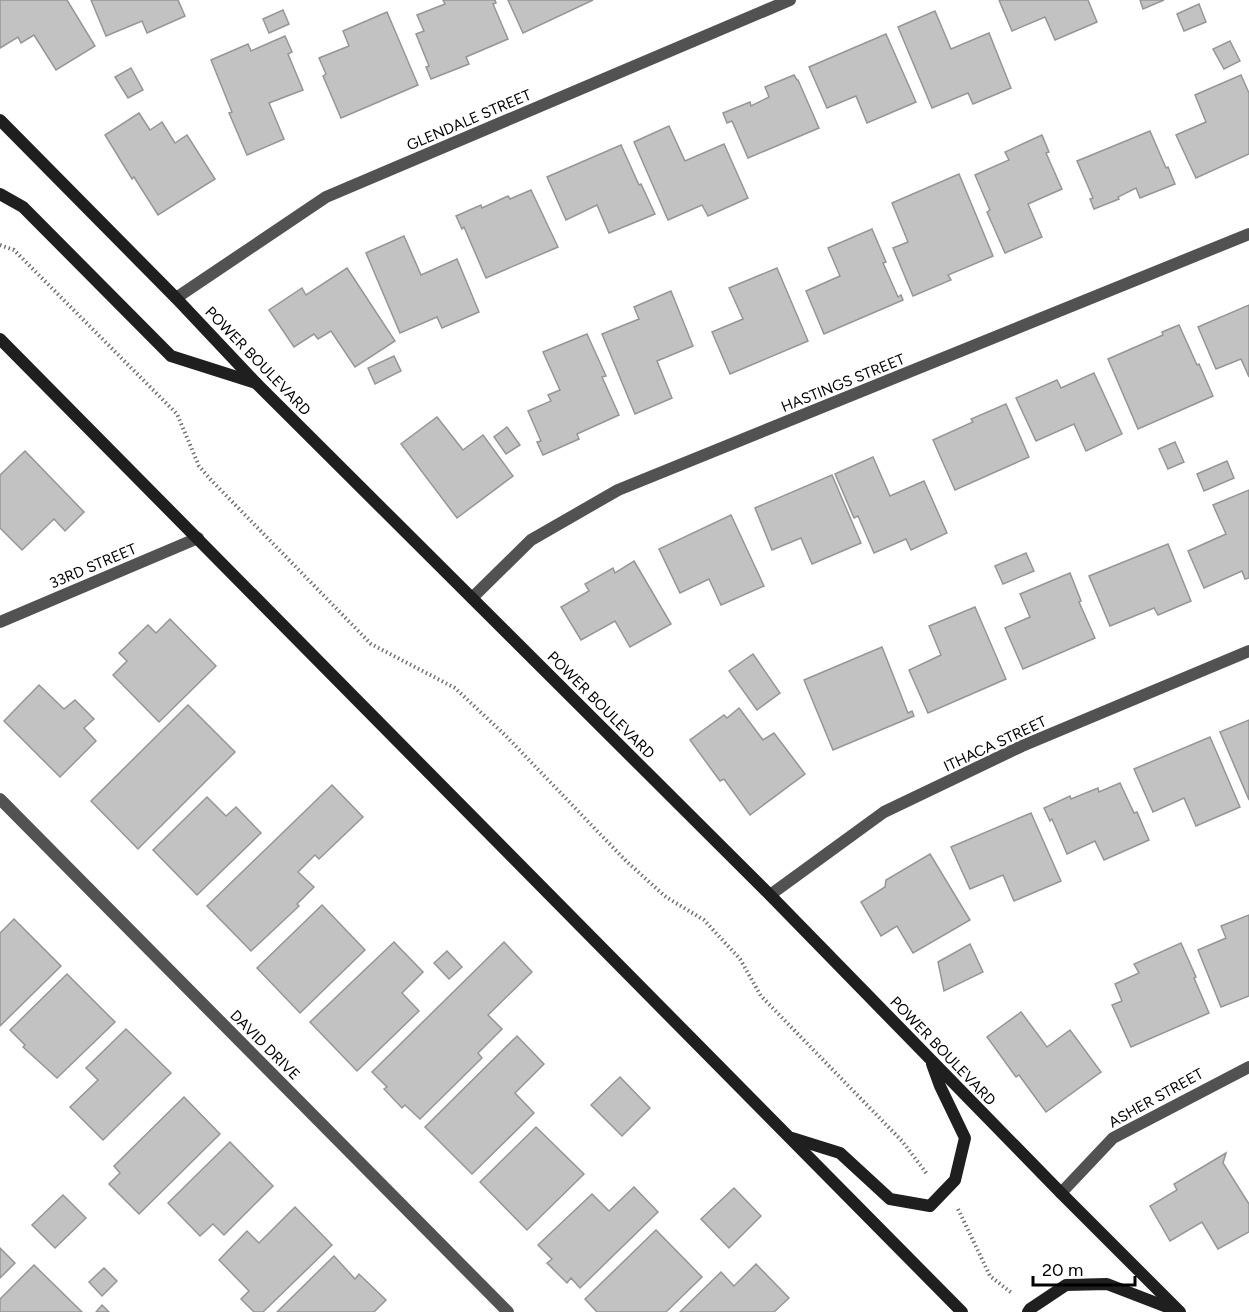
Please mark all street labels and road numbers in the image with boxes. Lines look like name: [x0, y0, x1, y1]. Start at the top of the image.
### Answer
street label: GLENDALE STREET: [404, 85, 535, 154]
street label: POWER BOULEVARD: [201, 303, 315, 419]
street label: HASTINGS STREET: [779, 350, 908, 416]
street label: 33RD STREET: [47, 539, 140, 592]
street label: POWER BOULEVARD: [544, 648, 658, 762]
street label: ITHACA STREET: [941, 712, 1050, 776]
street label: POWER BOULEVARD: [886, 993, 1000, 1109]
street label: DAVID DRIVE: [226, 1006, 304, 1084]
street label: ASHER STREET: [1105, 1064, 1207, 1131]

